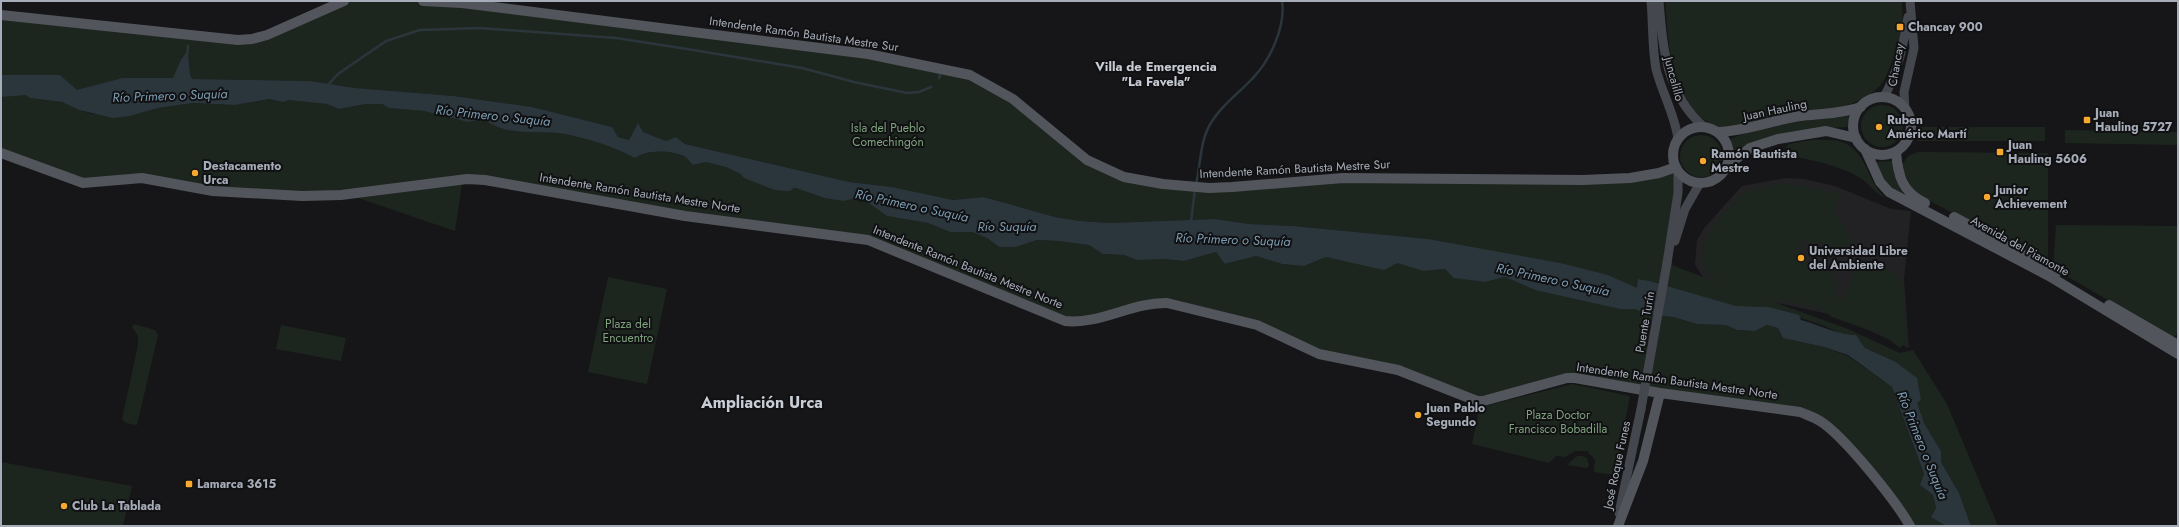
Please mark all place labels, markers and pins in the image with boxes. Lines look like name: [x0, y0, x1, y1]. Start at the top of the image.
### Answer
place label: Chancay 900: [1908, 18, 1983, 36]
marker: Chancay 900: [1895, 22, 1905, 32]
place label: Juan Hauling 5727: [2093, 104, 2173, 136]
place label: Ruben Américo Martí: [1886, 111, 1967, 143]
marker: Juan Hauling 5727: [2082, 115, 2092, 125]
marker: Ruben Américo Martí: [1874, 122, 1884, 132]
place label: Juan Hauling 5606: [2006, 136, 2087, 168]
place label: Ramón Bautista Mestre: [1711, 145, 1797, 177]
marker: Juan Hauling 5606: [1995, 147, 2005, 157]
marker: Ramón Bautista Mestre: [1698, 156, 1708, 166]
place label: Destacamento Urca: [203, 157, 281, 189]
marker: Destacamento Urca: [190, 168, 200, 178]
place label: Junior Achievement: [1993, 181, 2067, 213]
marker: Junior Achievement: [1982, 192, 1992, 202]
place label: Universidad Libre del Ambiente: [1809, 242, 1908, 274]
marker: Universidad Libre del Ambiente: [1796, 253, 1806, 263]
place label: Juan Pablo Segundo: [1424, 399, 1485, 431]
marker: Juan Pablo Segundo: [1413, 410, 1423, 420]
place label: Lamarca 3615: [197, 475, 276, 493]
marker: Lamarca 3615: [184, 479, 194, 489]
place label: Club La Tablada: [72, 497, 161, 515]
marker: Club La Tablada: [59, 501, 69, 511]

